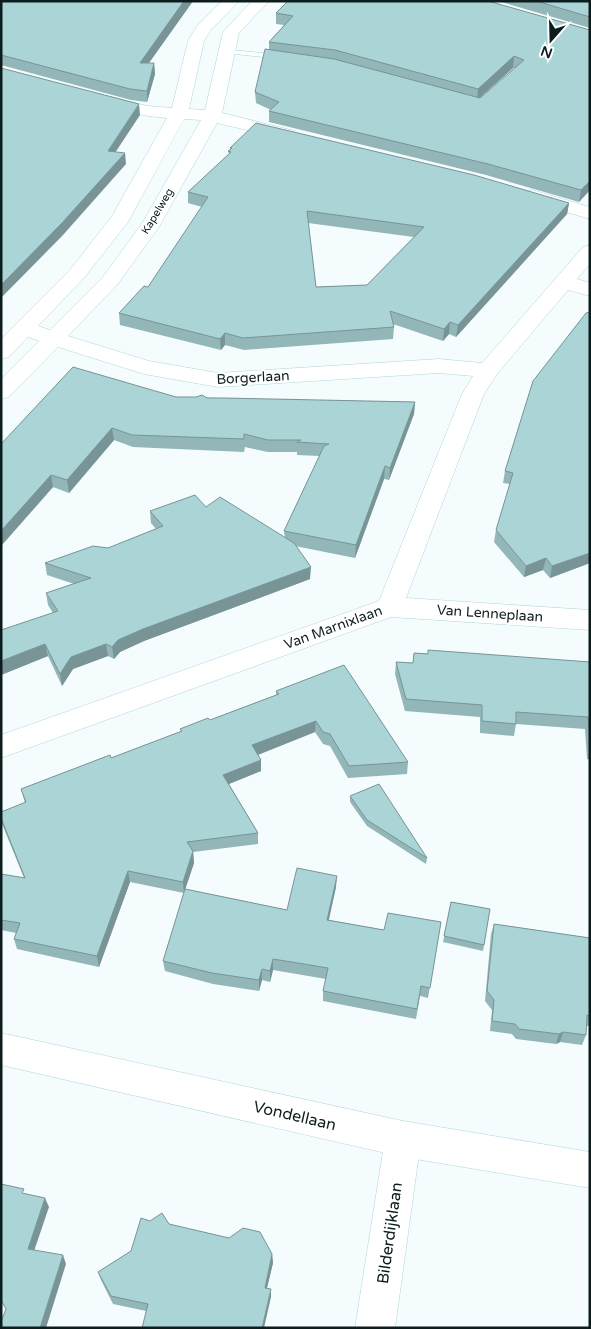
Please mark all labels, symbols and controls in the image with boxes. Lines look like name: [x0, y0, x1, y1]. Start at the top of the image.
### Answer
north arrow: [526, 15, 576, 65]
text: N: [539, 42, 555, 62]
street label: Kapelweg: [139, 186, 176, 237]
street label: Borgerlaan: [216, 367, 290, 388]
street label: Van Lenneplaan: [436, 601, 544, 626]
street label: Van Marnixlaan: [282, 602, 385, 653]
street label: Vondellaan: [251, 1097, 338, 1135]
street label: Bilderdijklaan: [373, 1181, 407, 1285]

